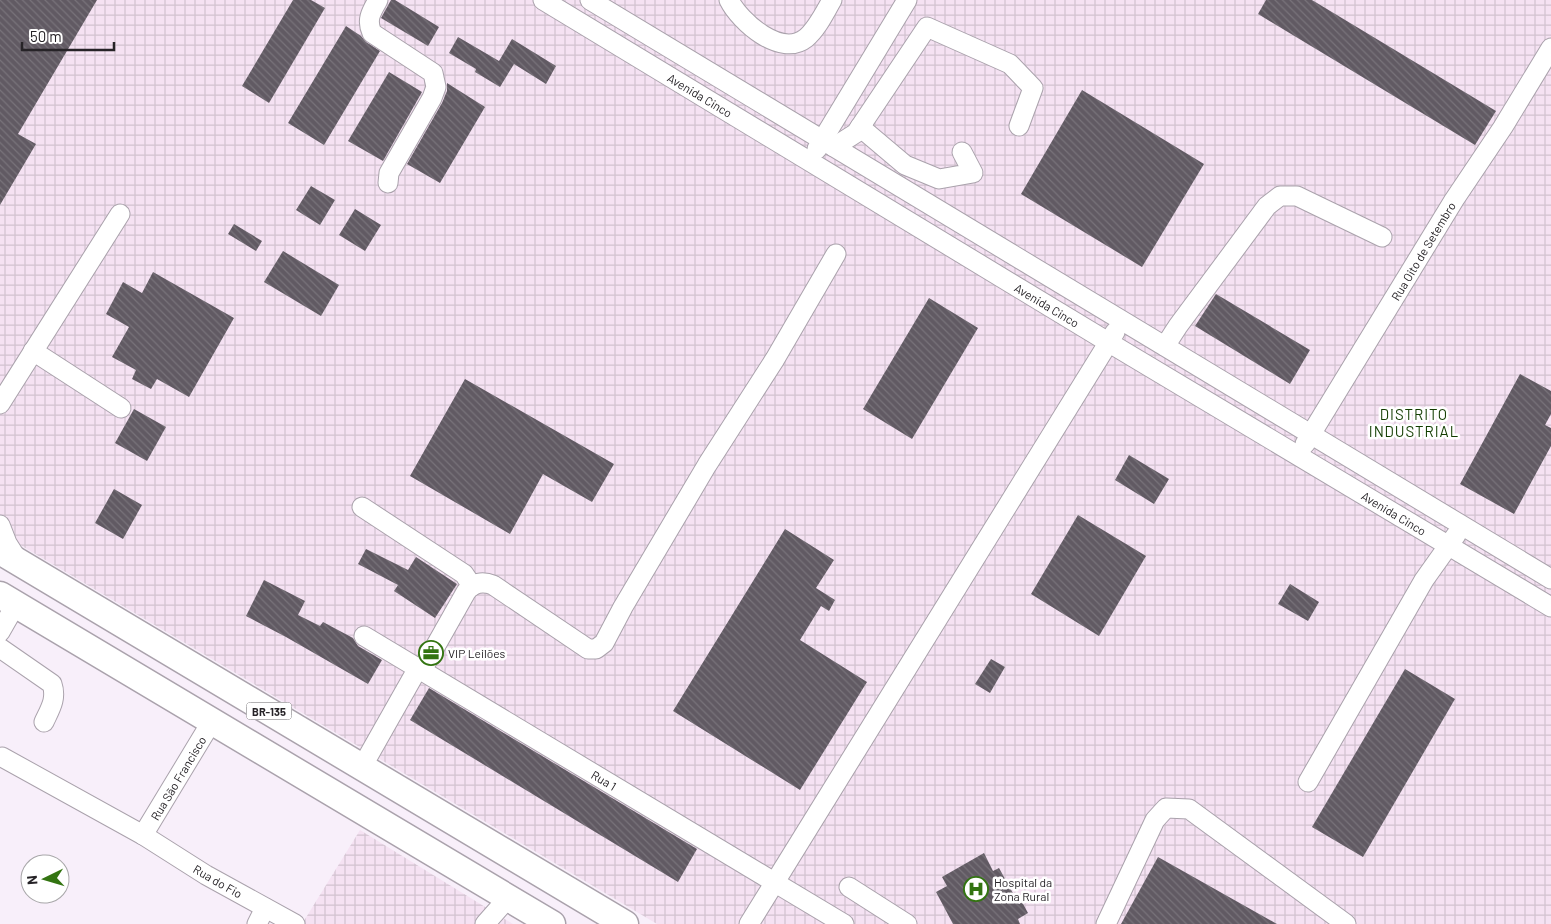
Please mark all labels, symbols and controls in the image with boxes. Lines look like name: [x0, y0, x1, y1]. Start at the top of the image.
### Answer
scale bar: [22, 20, 115, 52]
text: 50 m: [30, 27, 62, 45]
street label: Avenida Cinco: [665, 70, 735, 120]
street label: Rua Oito de Setembro: [1388, 199, 1458, 303]
street label: Avenida Cinco: [1012, 280, 1082, 330]
district label: DISTRITO INDUSTRIAL: [1369, 405, 1459, 440]
street label: Avenida Cinco: [1359, 488, 1429, 538]
office icon: VIP Leilões: [418, 640, 444, 666]
place label: VIP Leilões: [448, 646, 505, 660]
road number: BR-135: [246, 702, 292, 719]
street label: Rua São Francisco: [147, 733, 209, 823]
street label: Rua 1: [589, 767, 619, 793]
north arrow: [20, 854, 70, 904]
street label: Rua do Fio: [191, 861, 245, 901]
text: N: [23, 875, 40, 886]
place label: Hospital da Zona Rural: [994, 875, 1052, 903]
hospital icon: Hospital da Zona Rural: [963, 876, 989, 902]

